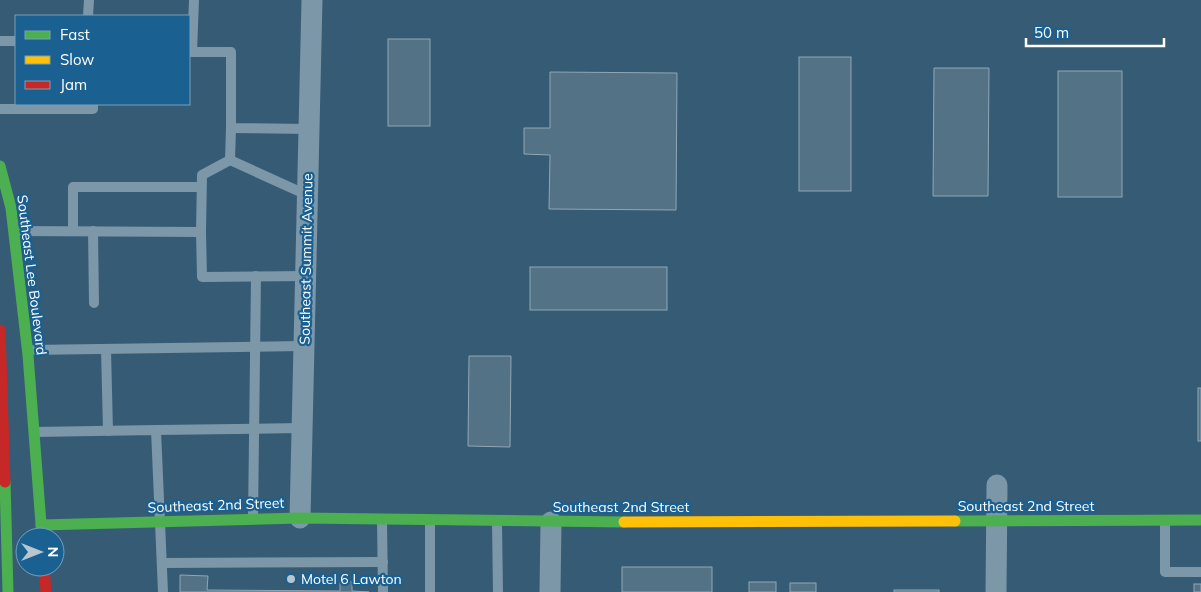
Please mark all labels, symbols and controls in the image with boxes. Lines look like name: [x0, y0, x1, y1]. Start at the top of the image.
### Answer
legend: [15, 15, 190, 105]
scale bar: [1026, 15, 1164, 47]
text: 50 m: [1034, 23, 1069, 42]
text: Fast: [60, 25, 90, 44]
text: Slow: [60, 50, 94, 69]
text: Jam: [60, 75, 87, 94]
street label: Southeast Summit Avenue: [296, 173, 316, 345]
street label: Southeast Lee Boulevard: [13, 194, 51, 356]
street label: Southeast 2nd Street: [147, 494, 285, 516]
street label: Southeast 2nd Street: [958, 497, 1094, 515]
street label: Southeast 2nd Street: [553, 498, 689, 516]
north arrow: [15, 527, 65, 577]
text: N: [44, 547, 62, 557]
place label: Motel 6 Lawton: [301, 570, 402, 588]
marker: Motel 6 Lawton: [285, 573, 297, 585]

